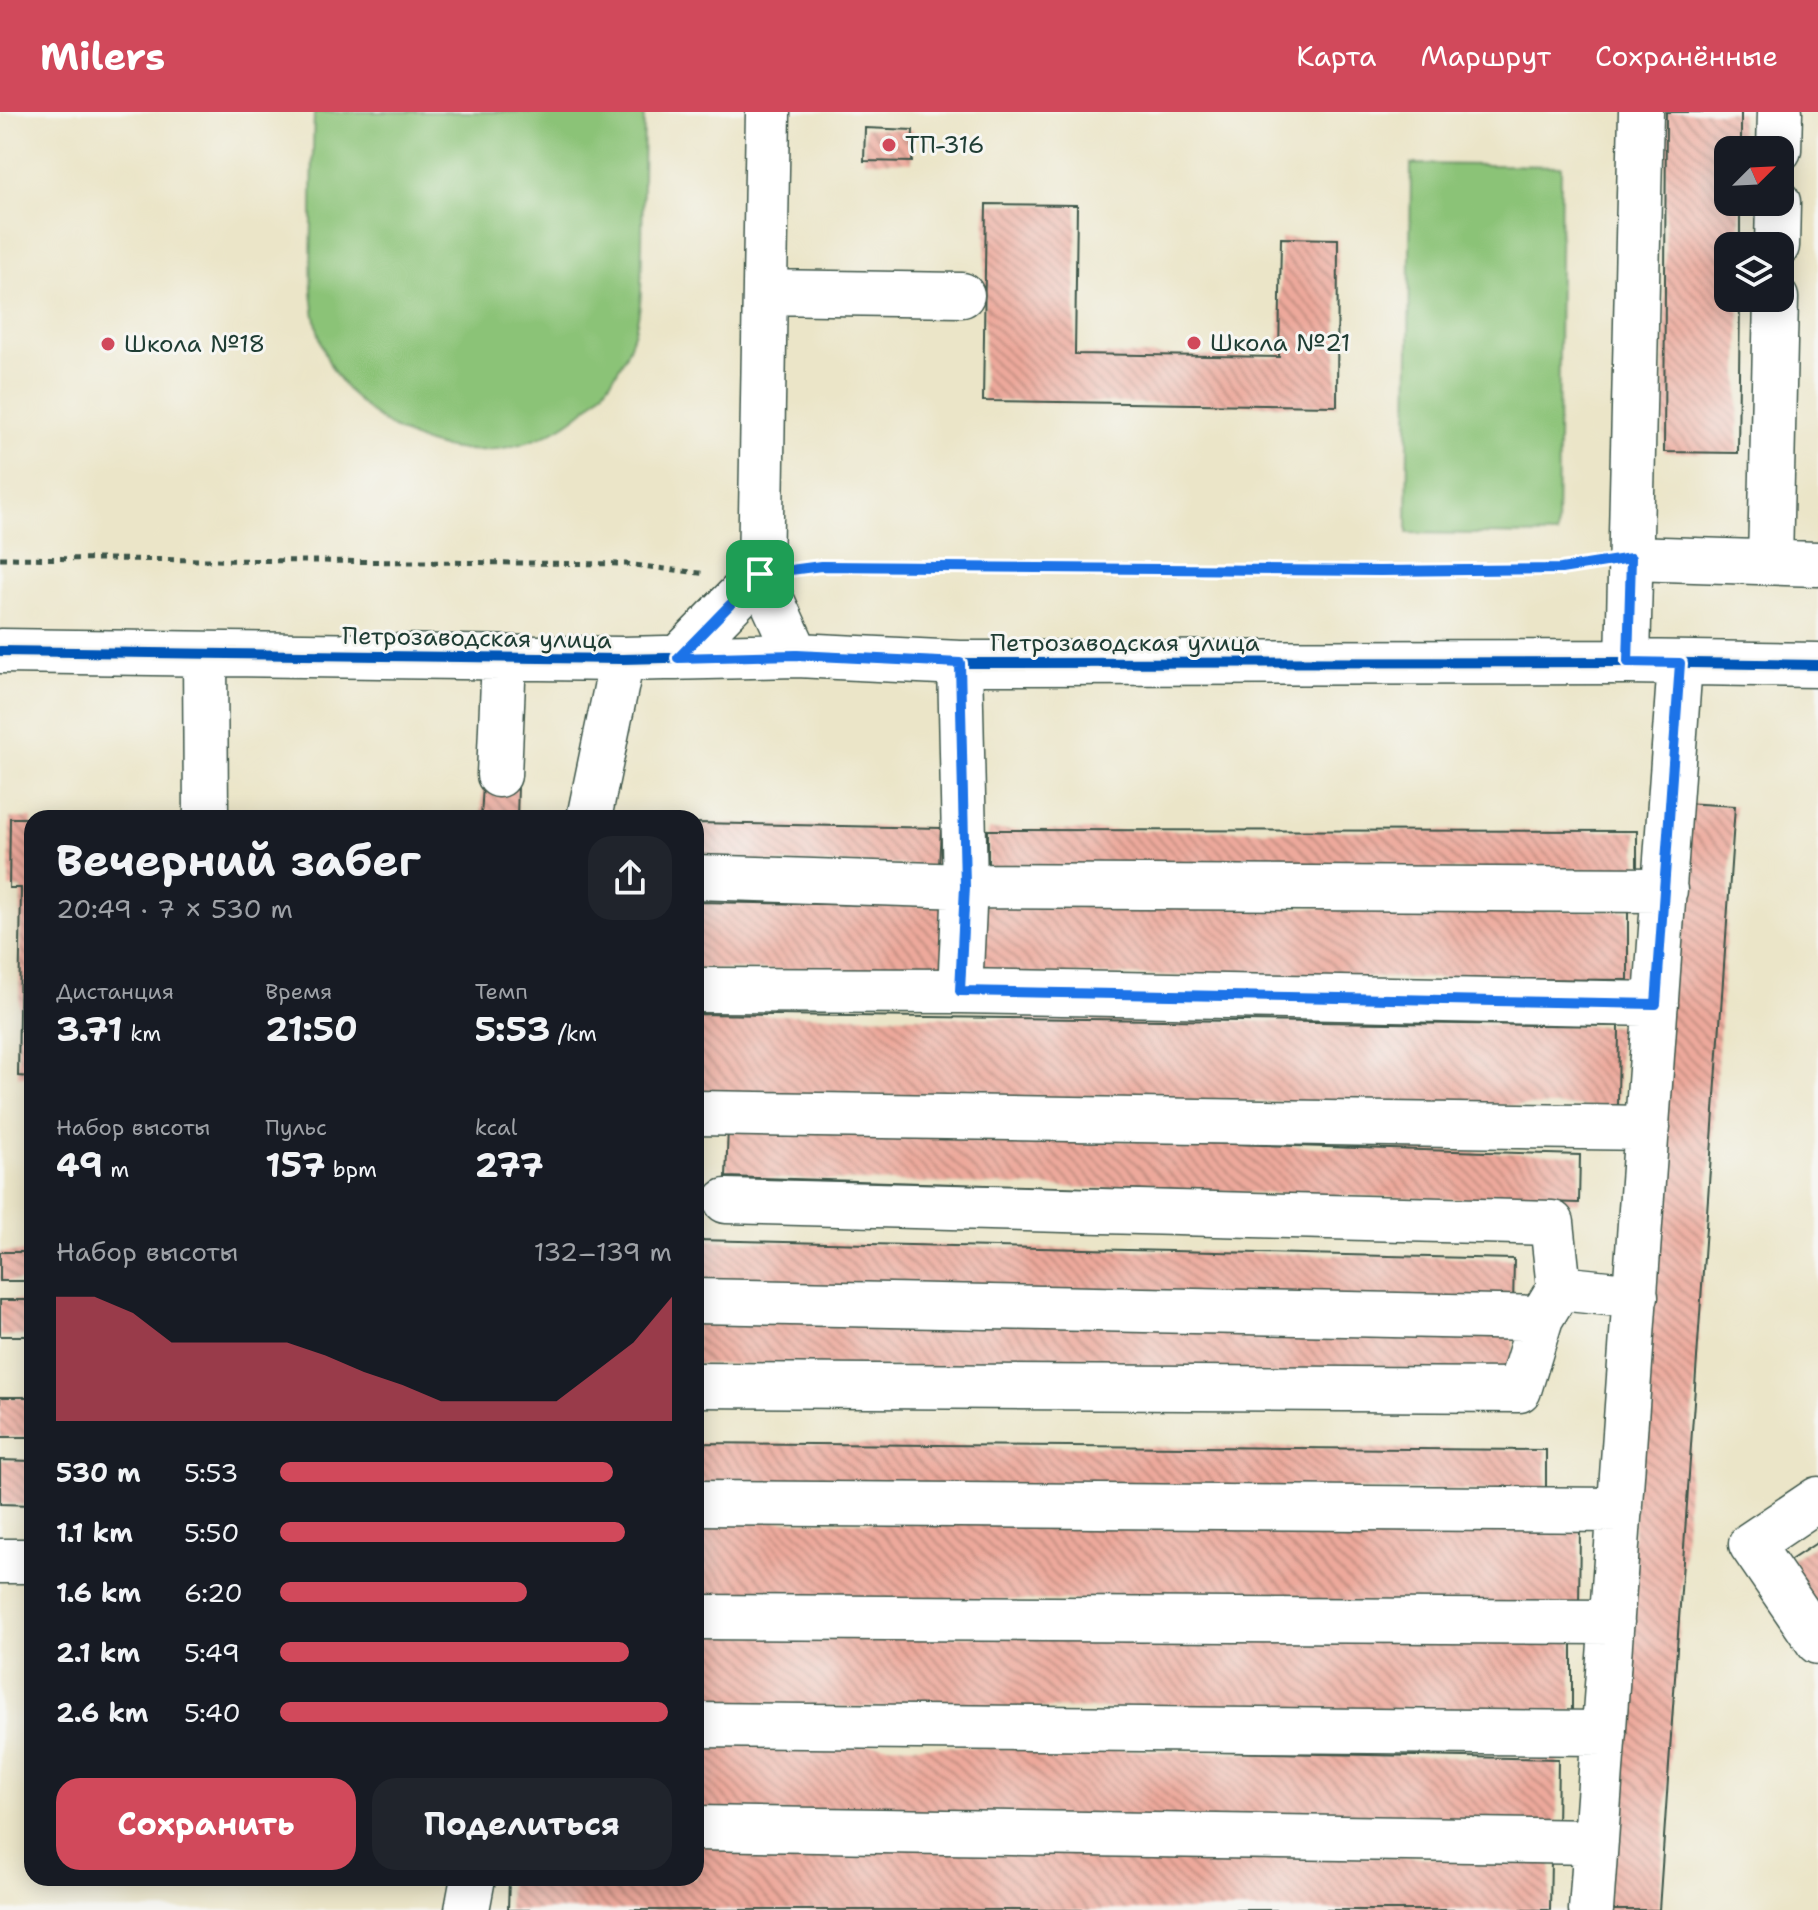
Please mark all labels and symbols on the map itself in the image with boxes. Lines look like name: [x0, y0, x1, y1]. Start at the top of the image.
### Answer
place label: ТП-316: [905, 129, 985, 161]
marker: ТП-316: [880, 136, 898, 154]
north arrow: [1714, 136, 1794, 216]
place label: Школа №21: [1210, 327, 1351, 359]
place label: Школа №18: [124, 328, 265, 360]
marker: Школа №21: [1185, 334, 1203, 352]
marker: Школа №18: [99, 335, 117, 353]
pin: [726, 540, 794, 608]
street label: Петрозаводская улица: [342, 620, 612, 656]
street label: Петрозаводская улица: [990, 627, 1260, 659]

